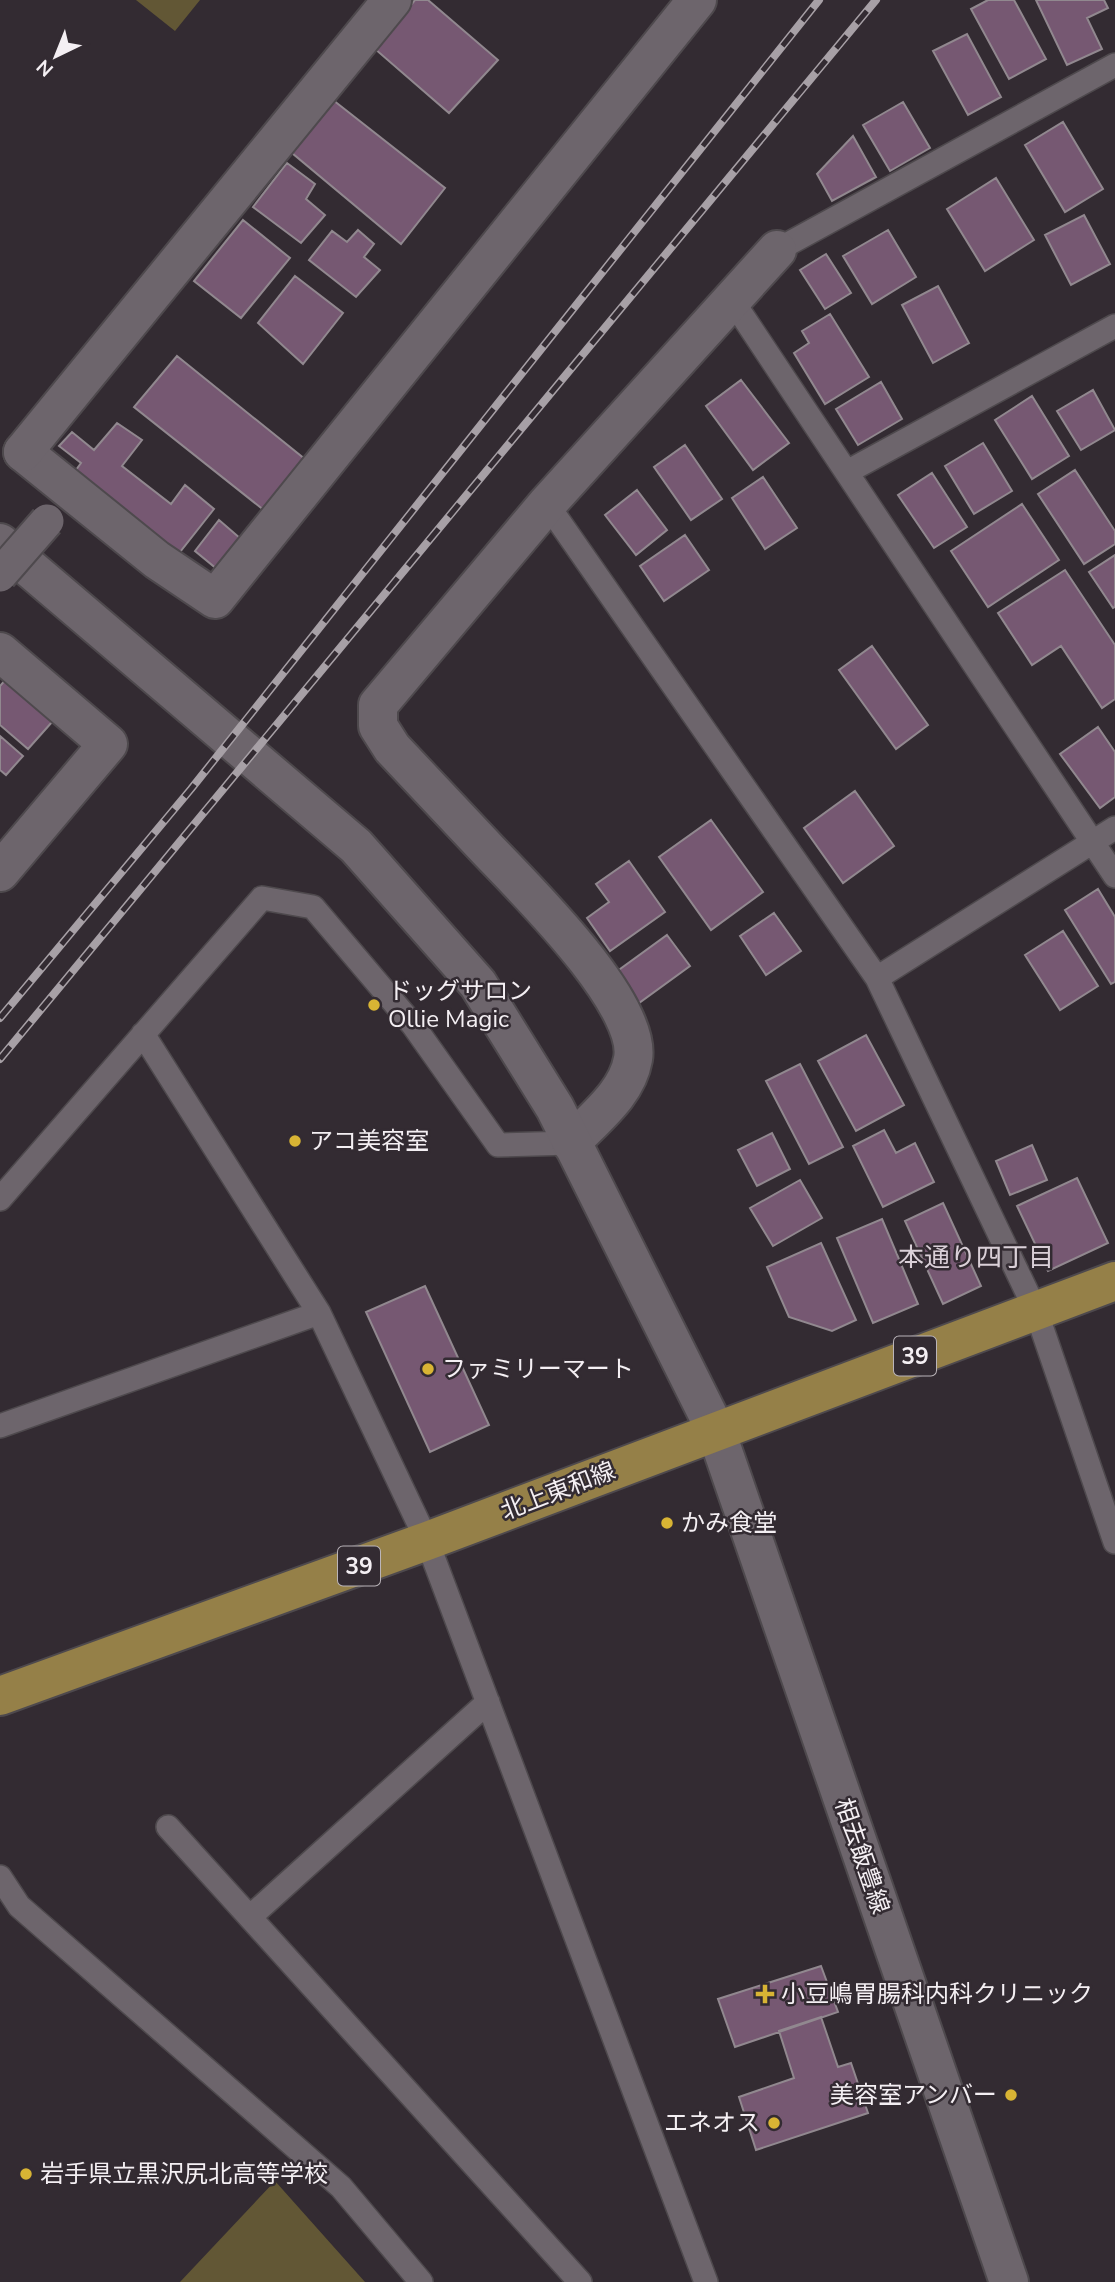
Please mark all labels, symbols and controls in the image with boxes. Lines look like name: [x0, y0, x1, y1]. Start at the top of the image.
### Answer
north arrow: [21, 21, 91, 91]
text: N: [31, 53, 59, 82]
place label: ドッグサロン Ollie Magic: [388, 975, 532, 1035]
marker: ドッグサロン Ollie Magic: [366, 997, 382, 1013]
place label: アコ美容室: [309, 1125, 429, 1157]
marker: アコ美容室: [287, 1133, 303, 1149]
district label: 本通り四丁目: [898, 1240, 1054, 1275]
road number: 39: [894, 1336, 936, 1376]
place label: ファミリーマート: [442, 1353, 634, 1385]
marker: ファミリーマート: [420, 1361, 436, 1377]
street label: 北上東和線: [496, 1455, 620, 1527]
place label: かみ食堂: [681, 1507, 777, 1539]
marker: かみ食堂: [659, 1515, 675, 1531]
road number: 39: [338, 1546, 380, 1586]
street label: 相去飯豊線: [827, 1794, 897, 1918]
place label: 小豆嶋胃腸科内科クリニック: [781, 1978, 1093, 2010]
marker: 小豆嶋胃腸科内科クリニック: [755, 1984, 775, 2004]
place label: 美容室アンバー: [830, 2079, 997, 2111]
marker: 美容室アンバー: [1003, 2087, 1019, 2103]
place label: エネオス: [664, 2107, 760, 2139]
marker: エネオス: [766, 2115, 782, 2131]
place label: 岩手県立黒沢尻北高等学校: [40, 2158, 328, 2190]
marker: 岩手県立黒沢尻北高等学校: [18, 2166, 34, 2182]

